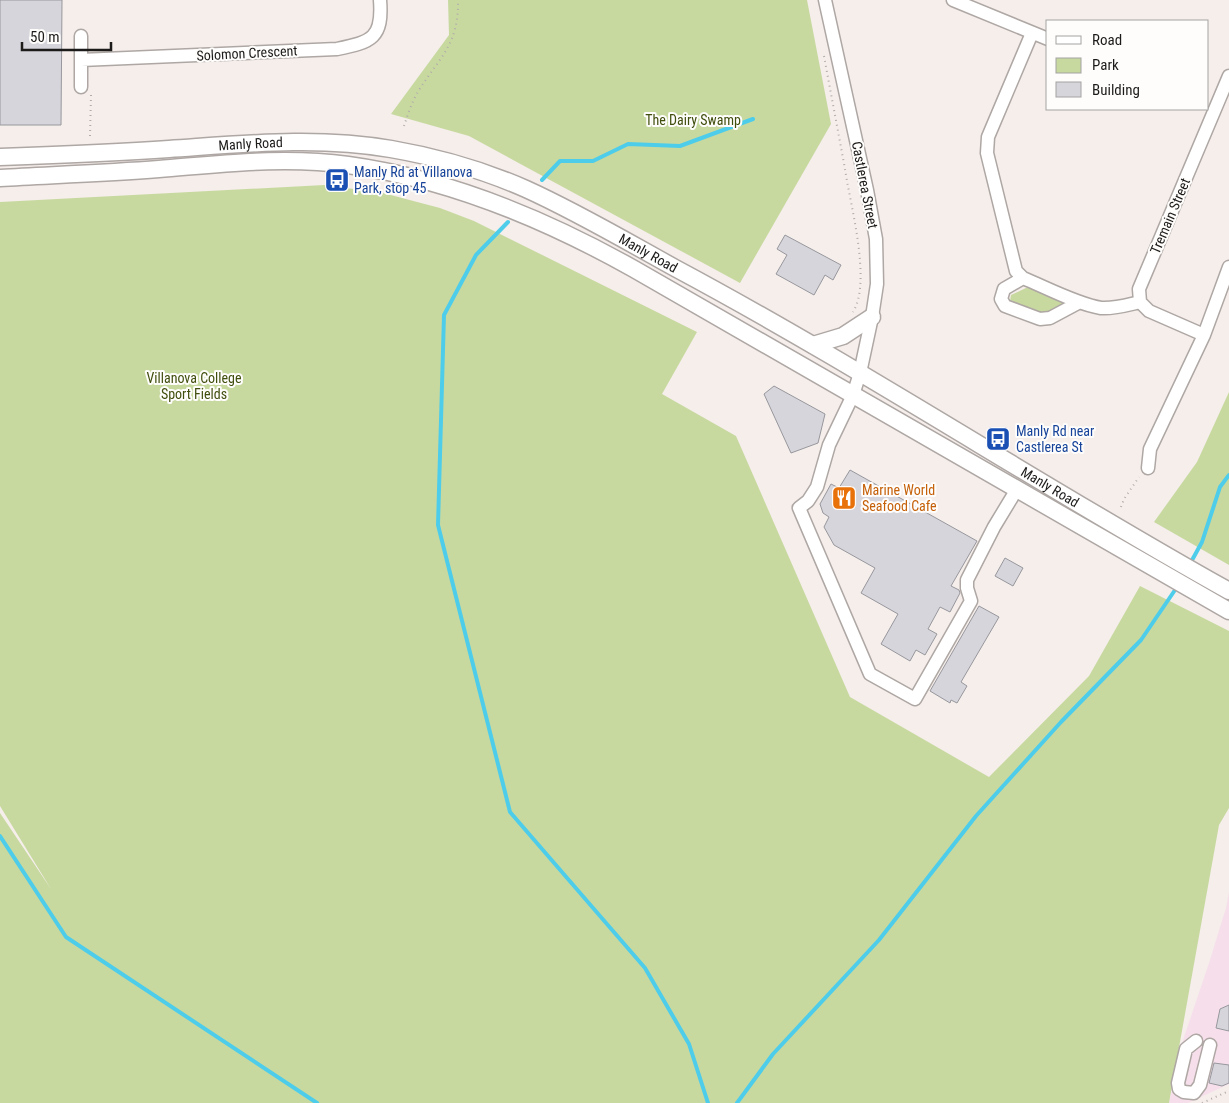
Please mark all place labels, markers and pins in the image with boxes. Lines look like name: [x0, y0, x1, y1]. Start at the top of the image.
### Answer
place label: Manly Rd at Villanova Park, stop 45: [354, 164, 472, 196]
bus stop icon: Manly Rd at Villanova Park, stop 45: [324, 167, 350, 193]
place label: Manly Rd near Castlerea St: [1016, 423, 1094, 455]
bus stop icon: Manly Rd near Castlerea St: [985, 426, 1011, 452]
place label: Marine World Seafood Cafe: [862, 482, 937, 514]
restaurant icon: Marine World Seafood Cafe: [831, 485, 857, 511]

